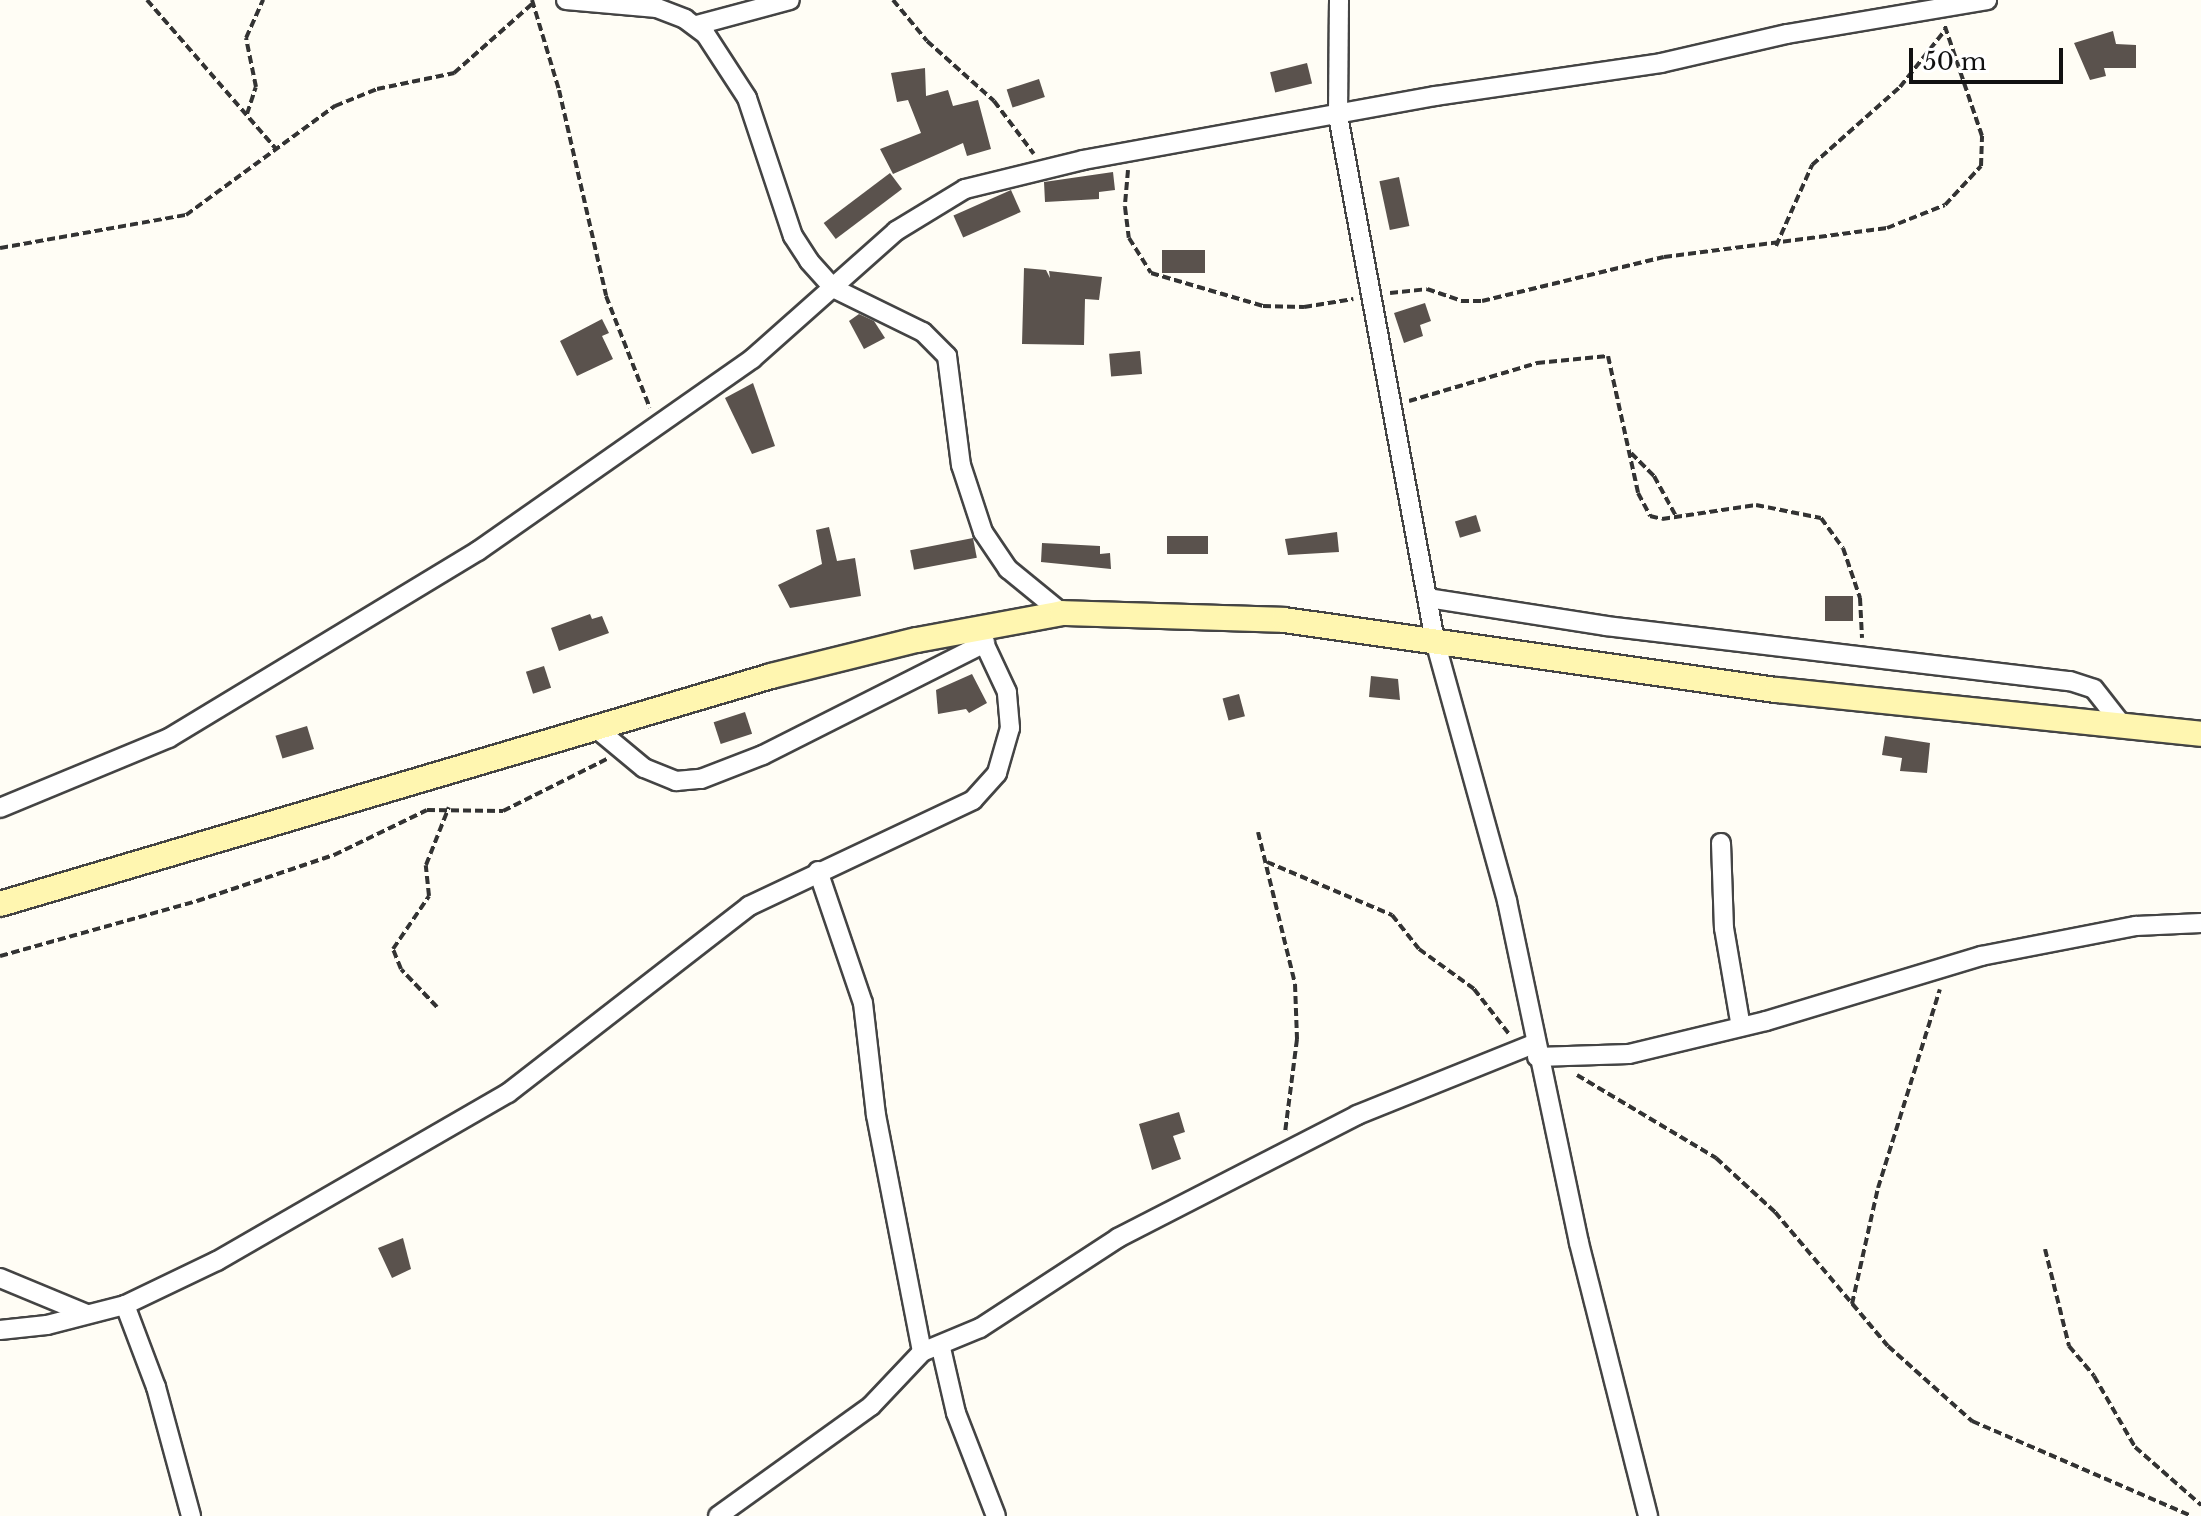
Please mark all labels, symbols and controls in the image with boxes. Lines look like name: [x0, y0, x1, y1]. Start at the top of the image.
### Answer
scale bar: [1913, 32, 2067, 82]
text: 50 m: [1923, 47, 1986, 76]

